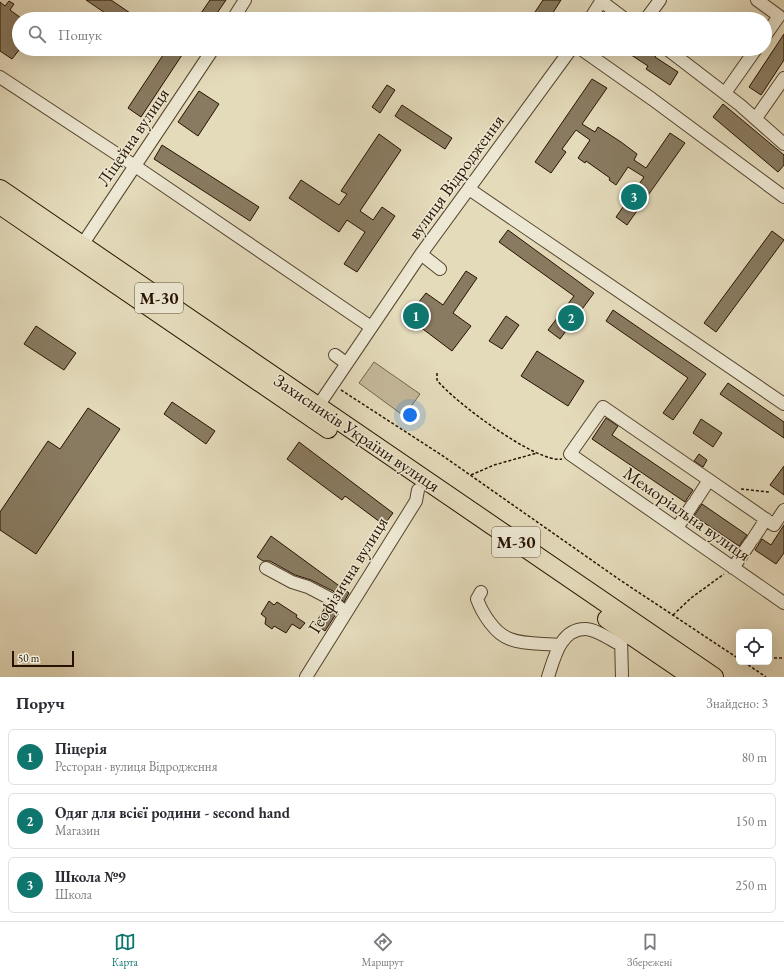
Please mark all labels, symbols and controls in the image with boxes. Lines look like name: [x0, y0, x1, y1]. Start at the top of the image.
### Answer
search box: [12, 12, 772, 56]
icon: search: [26, 23, 48, 45]
text: Пошук: [58, 25, 102, 44]
street label: Ліцейна вулиця: [91, 83, 174, 190]
street label: вулиця Відродження: [402, 110, 509, 244]
pin: 3: [621, 182, 647, 212]
road number: М-30: [135, 283, 183, 313]
pin: 1: [403, 301, 429, 331]
pin: 2: [558, 303, 584, 333]
street label: Захисників України вулиця: [270, 368, 445, 497]
your location: [400, 405, 420, 425]
street label: Меморіальна вулиця: [619, 461, 755, 566]
street label: Геофізична вулиця: [303, 512, 393, 637]
road number: М-30: [492, 527, 540, 557]
map controls: [736, 629, 772, 665]
button: locate: [736, 629, 772, 665]
scale bar: [12, 649, 74, 668]
text: 50 m: [18, 651, 39, 665]
text: Поруч: [16, 692, 65, 714]
text: Знайдено: 3: [706, 695, 768, 712]
text: Піцерія: [55, 739, 107, 758]
text: 1: [27, 749, 33, 766]
text: 80 m: [742, 749, 767, 766]
text: Ресторан · вулиця Відродження: [55, 758, 217, 775]
text: Одяг для всієї родини - second hand: [55, 803, 290, 822]
text: 2: [27, 813, 33, 830]
text: 150 m: [736, 813, 767, 830]
text: Магазин: [55, 822, 100, 839]
text: Школа №9: [55, 867, 126, 886]
text: 3: [27, 877, 33, 894]
text: 250 m: [736, 877, 767, 894]
text: Школа: [55, 886, 92, 903]
tab: Карта: [112, 931, 138, 969]
tab: Маршрут: [361, 931, 404, 969]
tab: Збережені: [627, 931, 672, 969]

